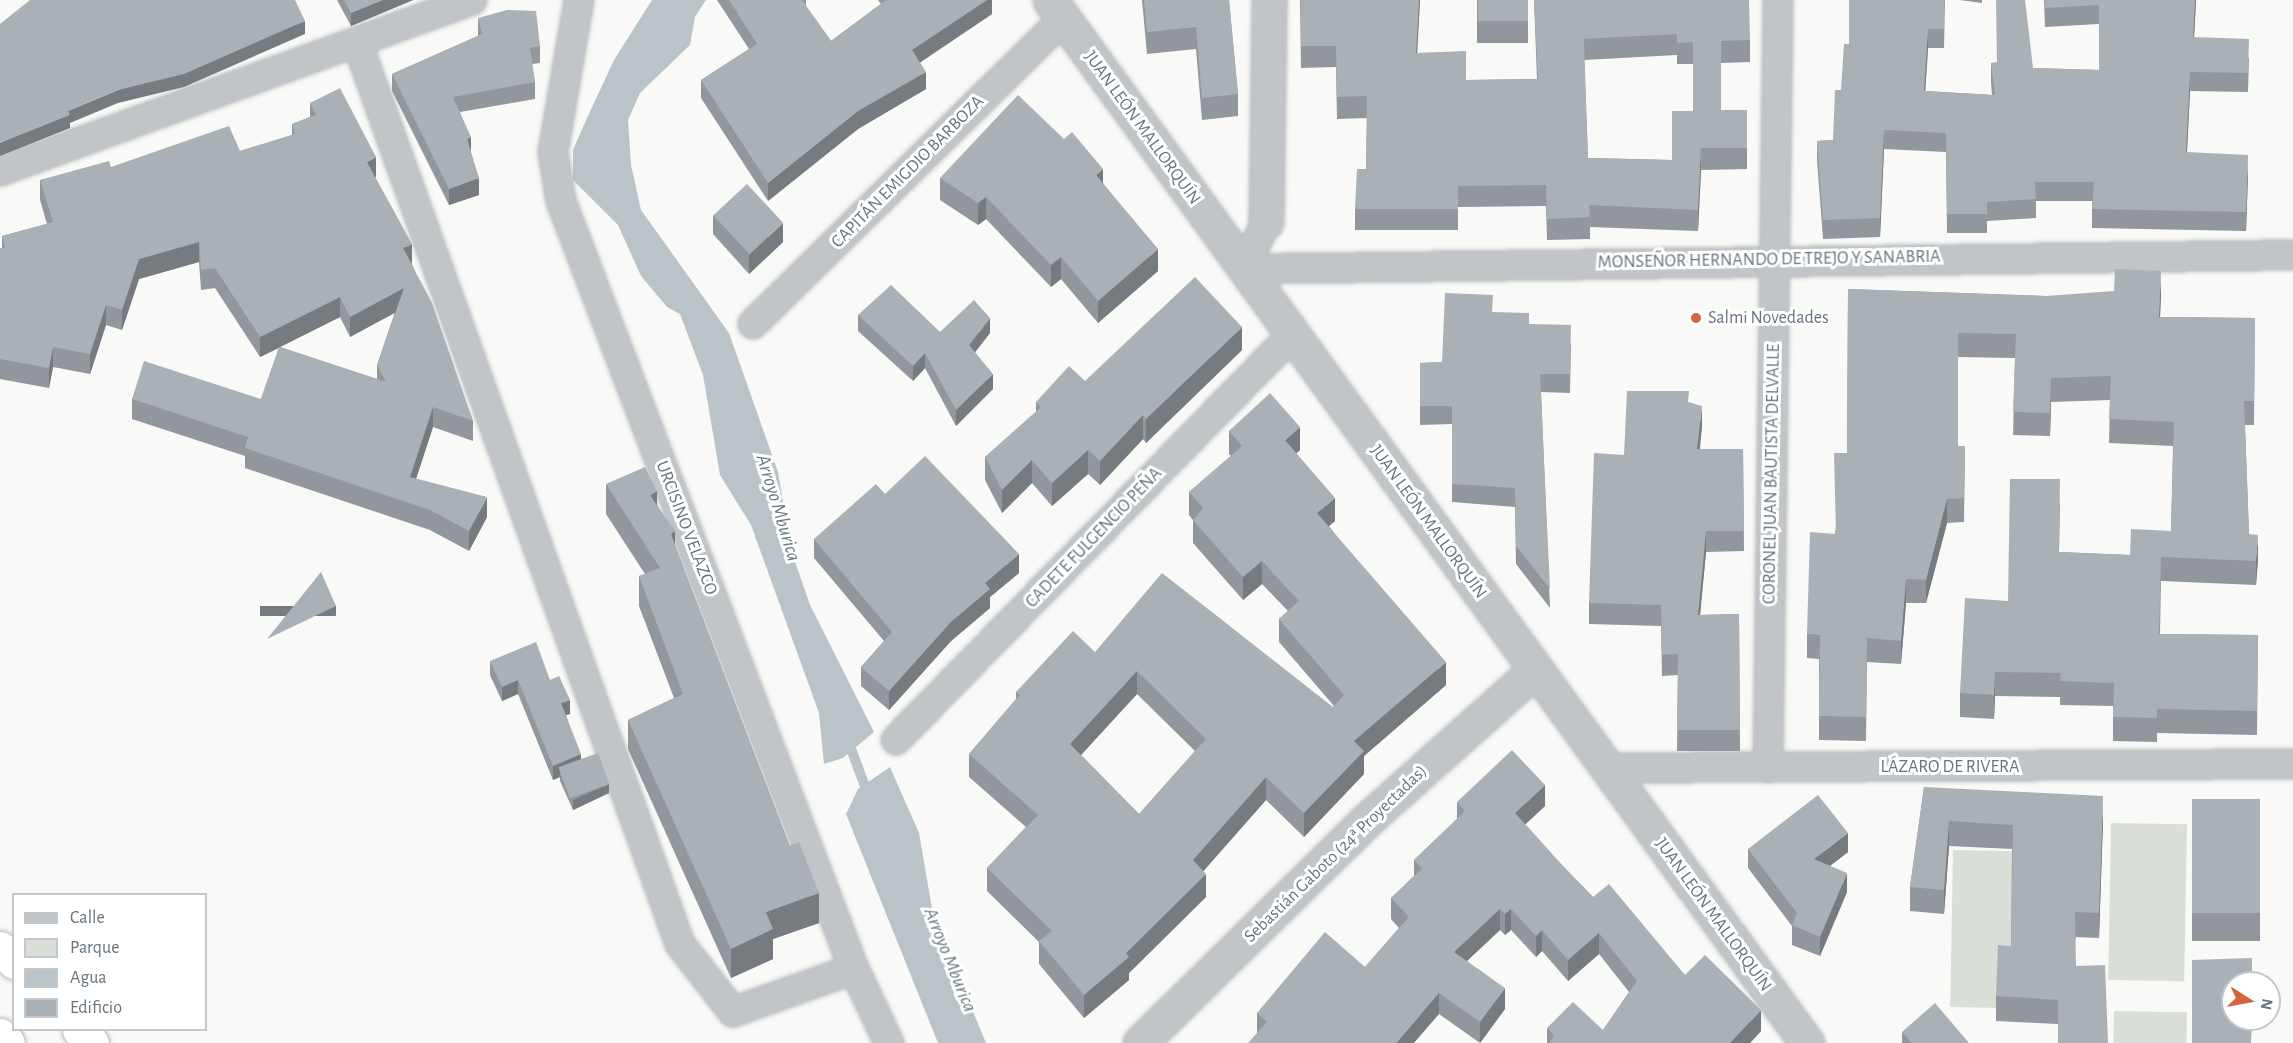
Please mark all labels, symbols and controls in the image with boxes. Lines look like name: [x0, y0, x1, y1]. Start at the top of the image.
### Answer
street label: JUAN LEÓN MALLORQUÍN: [1079, 47, 1205, 209]
street label: CAPITÁN EMIGDIO BARBOZA: [827, 91, 989, 253]
street label: MONSEÑOR HERNANDO DE TREJO Y SANABRIA: [1597, 246, 1941, 274]
place label: Salmi Novedades: [1708, 307, 1829, 329]
marker: Salmi Novedades: [1689, 311, 1703, 325]
street label: CORONEL JUAN BAUTISTA DELVALLE: [1759, 344, 1785, 604]
street label: JUAN LEÓN MALLORQUÍN: [1365, 441, 1491, 603]
water label: Arroyo Mburica: [750, 452, 806, 564]
street label: URCISINO VELAZCO: [650, 458, 722, 598]
street label: CADETE FULGENCIO PEÑA: [1021, 463, 1167, 613]
street label: LÁZARO DE RIVERA: [1880, 756, 2020, 778]
street label: Sebastián Gaboto (24ª Proyectadas): [1240, 761, 1432, 947]
street label: JUAN LEÓN MALLORQUÍN: [1650, 834, 1776, 996]
legend: [12, 893, 207, 1031]
water label: Arroyo Mburica: [918, 904, 982, 1016]
text: Calle: [70, 909, 105, 927]
text: Parque: [70, 939, 119, 957]
text: Agua: [70, 969, 107, 987]
north arrow: [2221, 971, 2281, 1031]
text: N: [2258, 997, 2276, 1011]
text: Edificio: [70, 999, 122, 1017]

